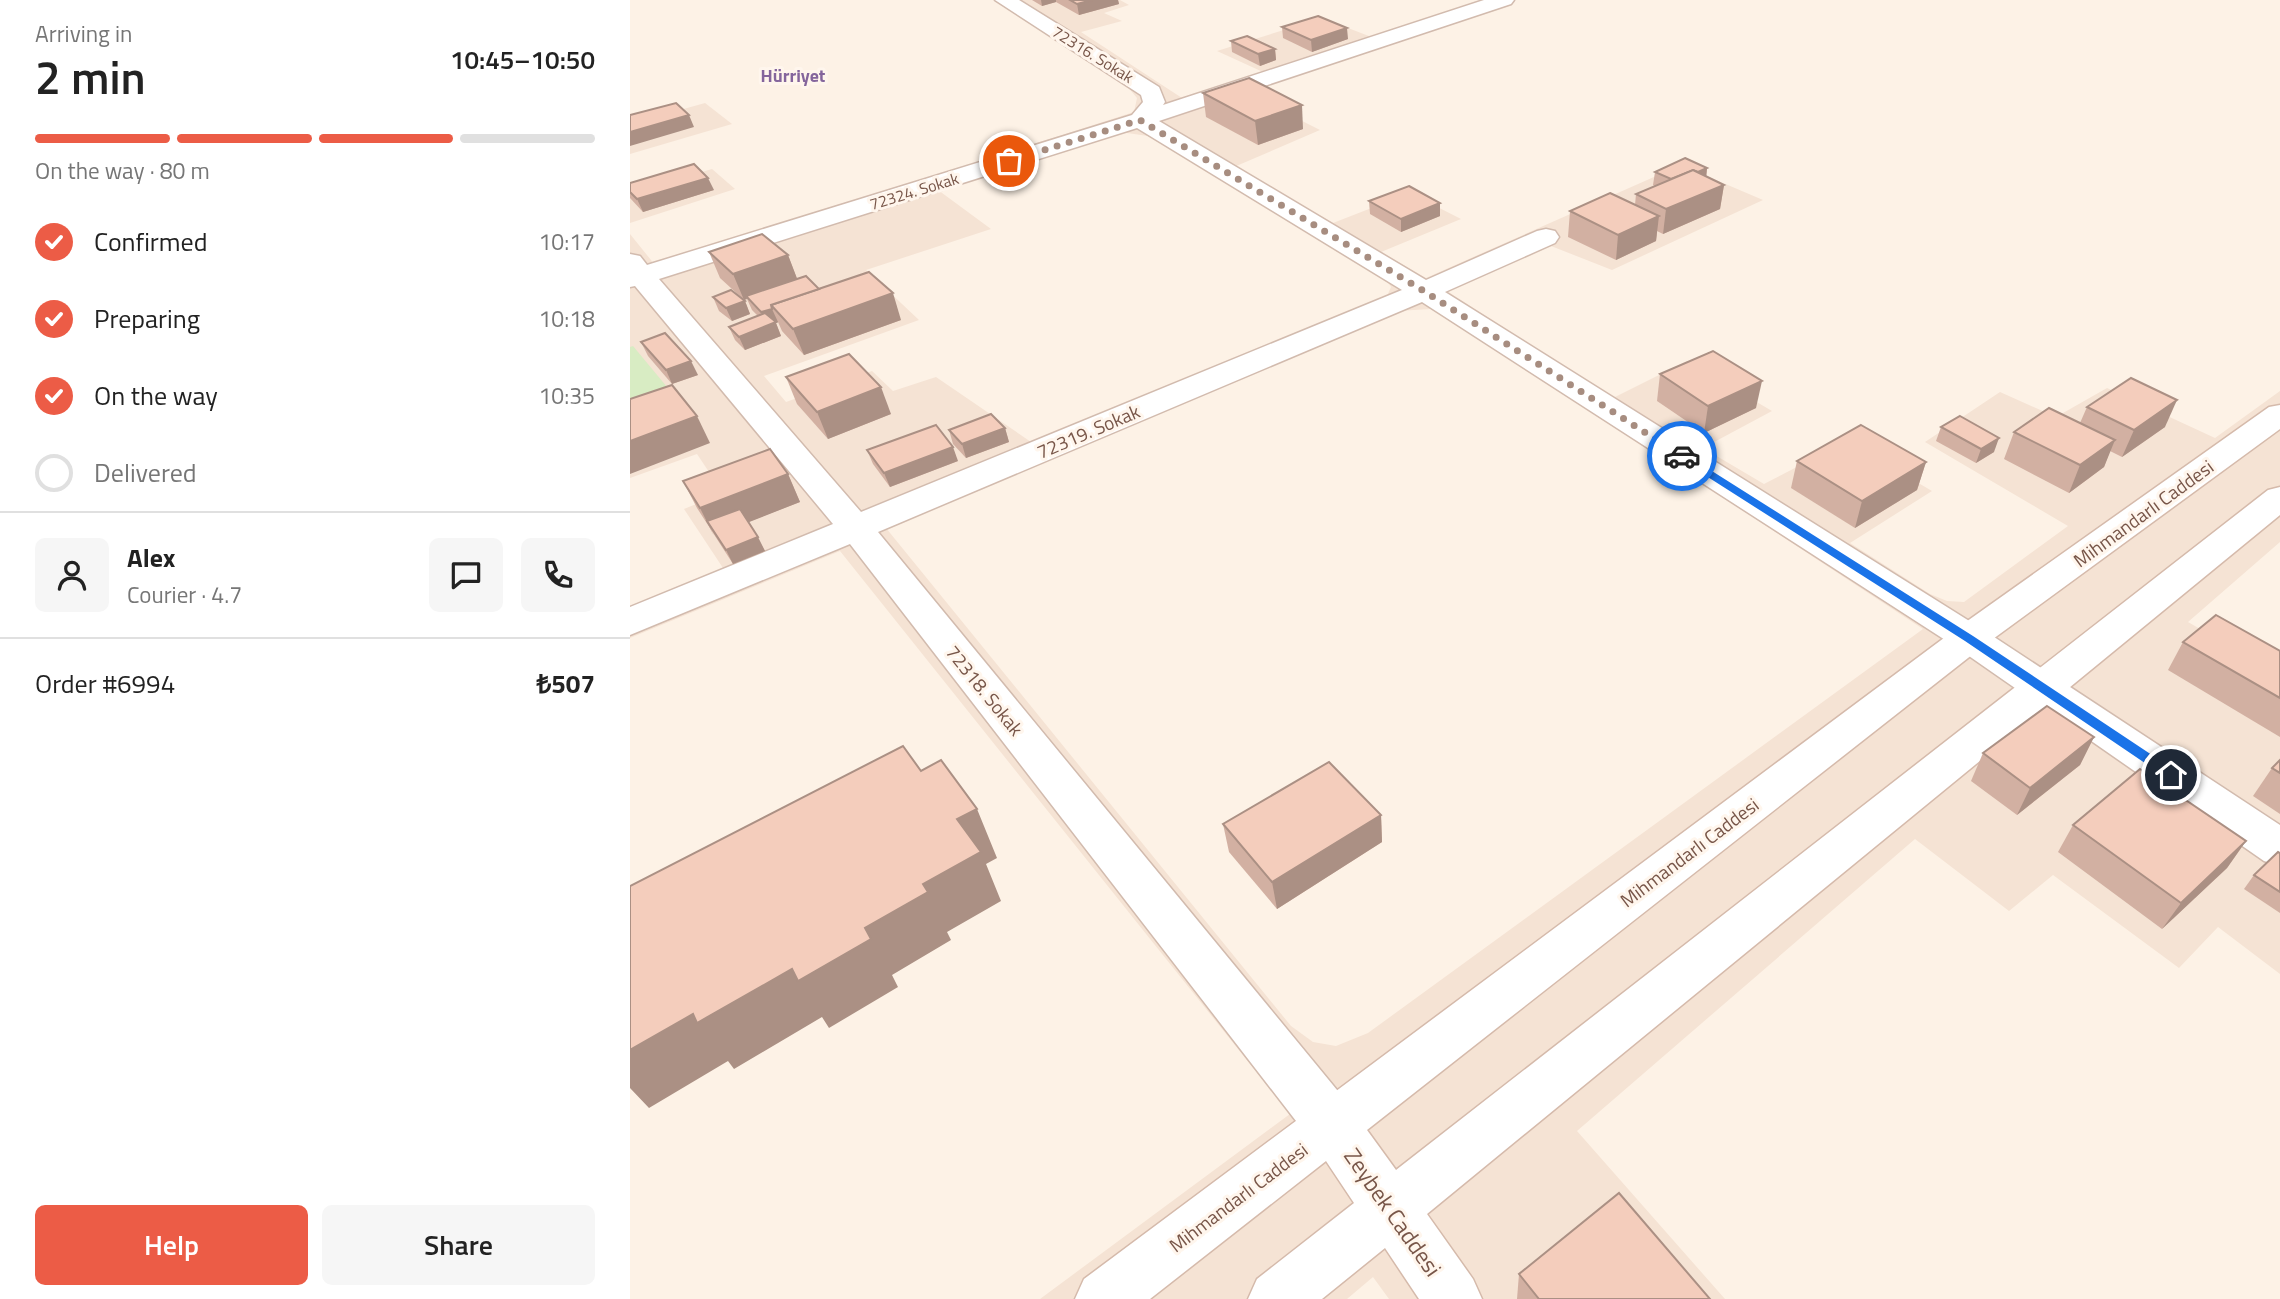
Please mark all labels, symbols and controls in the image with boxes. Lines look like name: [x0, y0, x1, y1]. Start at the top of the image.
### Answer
text: Arriving in: [35, 16, 132, 51]
street label: 72316. Sokak: [1048, 19, 1139, 89]
text: 10:45–10:50: [450, 40, 595, 79]
text: 2 min: [35, 42, 146, 112]
district label: Hürriyet: [761, 62, 826, 89]
pin: [979, 131, 1039, 191]
icon: bag: [990, 142, 1028, 180]
text: On the way · 80 m: [35, 153, 210, 188]
street label: 72324. Sokak: [866, 166, 962, 216]
text: Confirmed: [94, 222, 208, 261]
icon: check: [35, 223, 73, 261]
text: 10:17: [538, 224, 595, 259]
text: Preparing: [94, 299, 200, 338]
icon: check: [35, 300, 73, 338]
text: 10:18: [538, 301, 595, 336]
text: On the way: [94, 376, 218, 415]
icon: check: [35, 377, 73, 415]
text: 10:35: [538, 378, 595, 413]
street label: 72319. Sokak: [1032, 396, 1144, 466]
courier: [1647, 421, 1717, 491]
icon: car: [1663, 437, 1701, 475]
street label: Mihmandarlı Caddesi: [2067, 452, 2219, 574]
text: Delivered: [94, 453, 197, 492]
button: person: [35, 538, 109, 612]
text: Alex: [127, 538, 175, 577]
button: chat: [429, 538, 503, 612]
button: phone: [521, 538, 595, 612]
text: Courier · 4.7: [127, 577, 242, 612]
street label: 72318. Sokak: [939, 638, 1031, 742]
text: Order #6994: [35, 664, 175, 703]
text: ₺507: [536, 664, 595, 703]
pin: [2141, 745, 2201, 805]
icon: home: [2152, 756, 2190, 794]
street label: Mihmandarlı Caddesi: [1613, 790, 1765, 914]
street label: Mihmandarlı Caddesi: [1162, 1135, 1314, 1259]
street label: Zeybek Caddesi: [1336, 1140, 1450, 1284]
button: Help: [35, 1205, 308, 1285]
button: Share: [322, 1205, 595, 1285]

